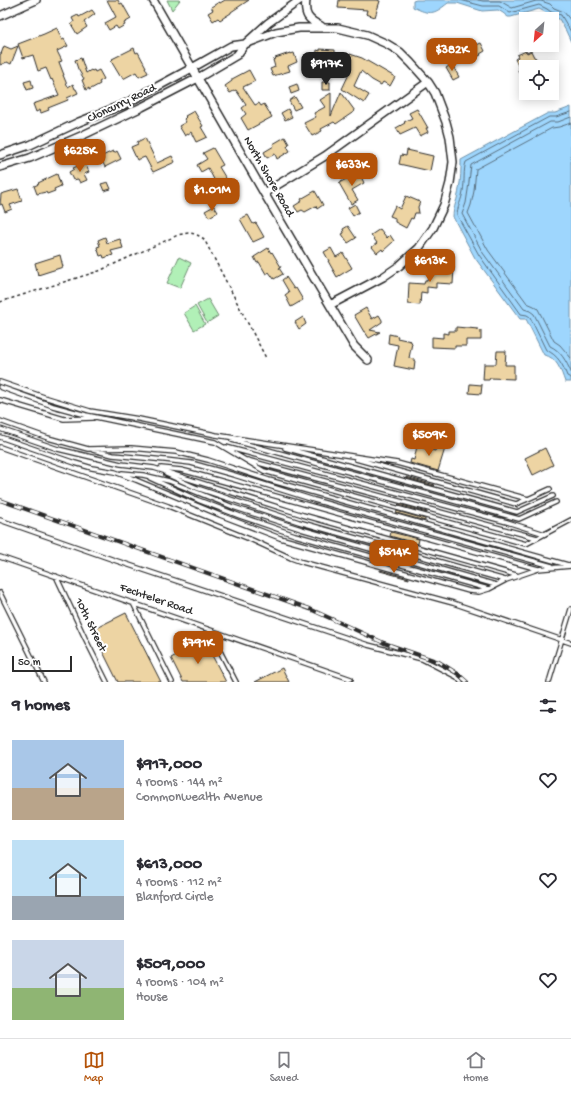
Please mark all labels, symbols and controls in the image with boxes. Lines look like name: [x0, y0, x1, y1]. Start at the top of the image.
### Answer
north arrow: [519, 12, 559, 52]
map controls: [519, 12, 559, 100]
pin: $382K: [424, 38, 480, 72]
text: $382K: [435, 43, 469, 58]
pin: $917K: [298, 52, 354, 86]
text: $917K: [310, 57, 342, 72]
button: locate: [519, 60, 559, 100]
street label: Cloncurry Road: [86, 81, 159, 127]
street label: North Shore Road: [239, 134, 297, 220]
pin: $625K: [52, 139, 108, 173]
text: $625K: [64, 144, 96, 159]
pin: $633K: [324, 153, 380, 187]
text: $633K: [335, 158, 369, 173]
pin: $1.01M: [179, 178, 245, 212]
text: $1.01M: [194, 183, 230, 198]
pin: $613K: [402, 249, 458, 283]
text: $613K: [414, 254, 446, 269]
pin: $509K: [401, 423, 457, 457]
text: $509K: [412, 428, 446, 443]
pin: $514K: [366, 540, 422, 574]
text: $514K: [378, 545, 410, 560]
street label: Fechteler Road: [117, 581, 195, 619]
street label: 10th Street: [71, 595, 109, 655]
pin: $791K: [170, 631, 226, 665]
text: $791K: [182, 636, 214, 651]
scale bar: [12, 654, 72, 673]
text: 50 m: [18, 657, 40, 669]
icon: filters: [537, 695, 559, 717]
text: 9 homes: [12, 696, 70, 716]
text: $917,000: [136, 755, 202, 775]
icon: home: [44, 756, 92, 804]
icon: heart: [537, 769, 559, 791]
text: 4 rooms · 144 m²: [136, 775, 223, 790]
text: Commonwealth Avenue: [136, 790, 263, 805]
text: $613,000: [136, 855, 202, 875]
icon: home: [44, 856, 92, 904]
icon: heart: [537, 869, 559, 891]
text: 4 rooms · 112 m²: [136, 875, 222, 890]
text: Blanford Circle: [136, 890, 213, 905]
text: $509,000: [136, 955, 205, 975]
icon: home: [44, 956, 92, 1004]
icon: heart: [537, 969, 559, 991]
text: 4 rooms · 104 m²: [136, 975, 224, 990]
text: House: [136, 990, 168, 1005]
tab: Map: [83, 1049, 105, 1085]
tab: Saved: [270, 1049, 298, 1085]
tab: Home: [463, 1049, 488, 1085]

